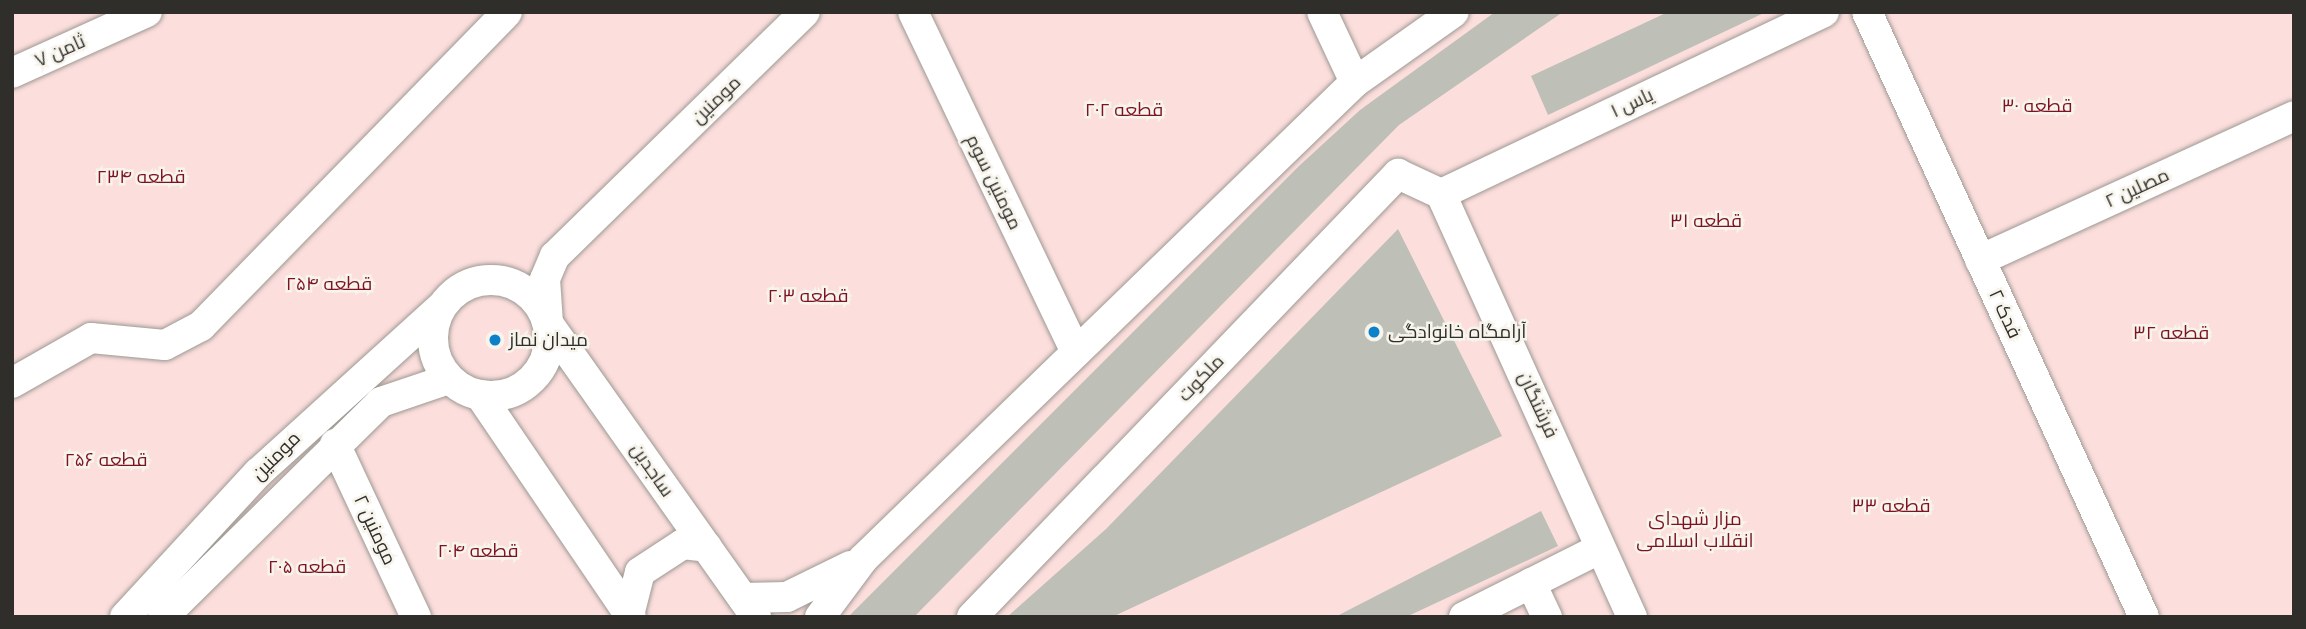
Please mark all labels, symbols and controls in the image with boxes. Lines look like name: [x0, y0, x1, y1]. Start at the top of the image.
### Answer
street label: ثامن ۷: [31, 30, 89, 72]
street label: مومنین: [687, 71, 745, 129]
street label: یاس ۱: [1607, 83, 1657, 123]
park label: قطعه ۳۰: [2001, 95, 2073, 117]
park label: قطعه ۲۰۲: [1085, 99, 1163, 121]
street label: مومنین سوم: [961, 131, 1027, 233]
street label: مصلین ۲: [2101, 163, 2173, 213]
park label: قطعه ۲۳۴: [96, 166, 186, 188]
park label: قطعه ۳۱: [1670, 210, 1742, 232]
park label: قطعه ۲۵۴: [286, 273, 372, 295]
park label: قطعه ۲۰۳: [767, 285, 849, 307]
street label: فدک ۲: [1984, 286, 2026, 342]
place label: آرامگاه خانوادگی: [1388, 321, 1526, 343]
park label: قطعه ۳۲: [2133, 322, 2209, 344]
marker: آرامگاه خانوادگی: [1366, 324, 1382, 340]
place label: میدان نماز: [509, 329, 588, 351]
marker: میدان نماز: [487, 332, 503, 348]
street label: ملکوت: [1173, 350, 1229, 406]
street label: فرشتگان: [1513, 368, 1563, 442]
street label: مومنین: [247, 427, 305, 485]
street label: ساجدین: [625, 439, 679, 501]
park label: قطعه ۲۵۶: [64, 449, 148, 471]
street label: مومنین ۲: [349, 491, 401, 569]
park label: قطعه ۳۳: [1851, 495, 1931, 517]
park label: مزار شهدای انقلاب اسلامی: [1636, 508, 1754, 552]
park label: قطعه ۲۰۴: [438, 540, 518, 562]
park label: قطعه ۲۰۵: [268, 556, 346, 578]

